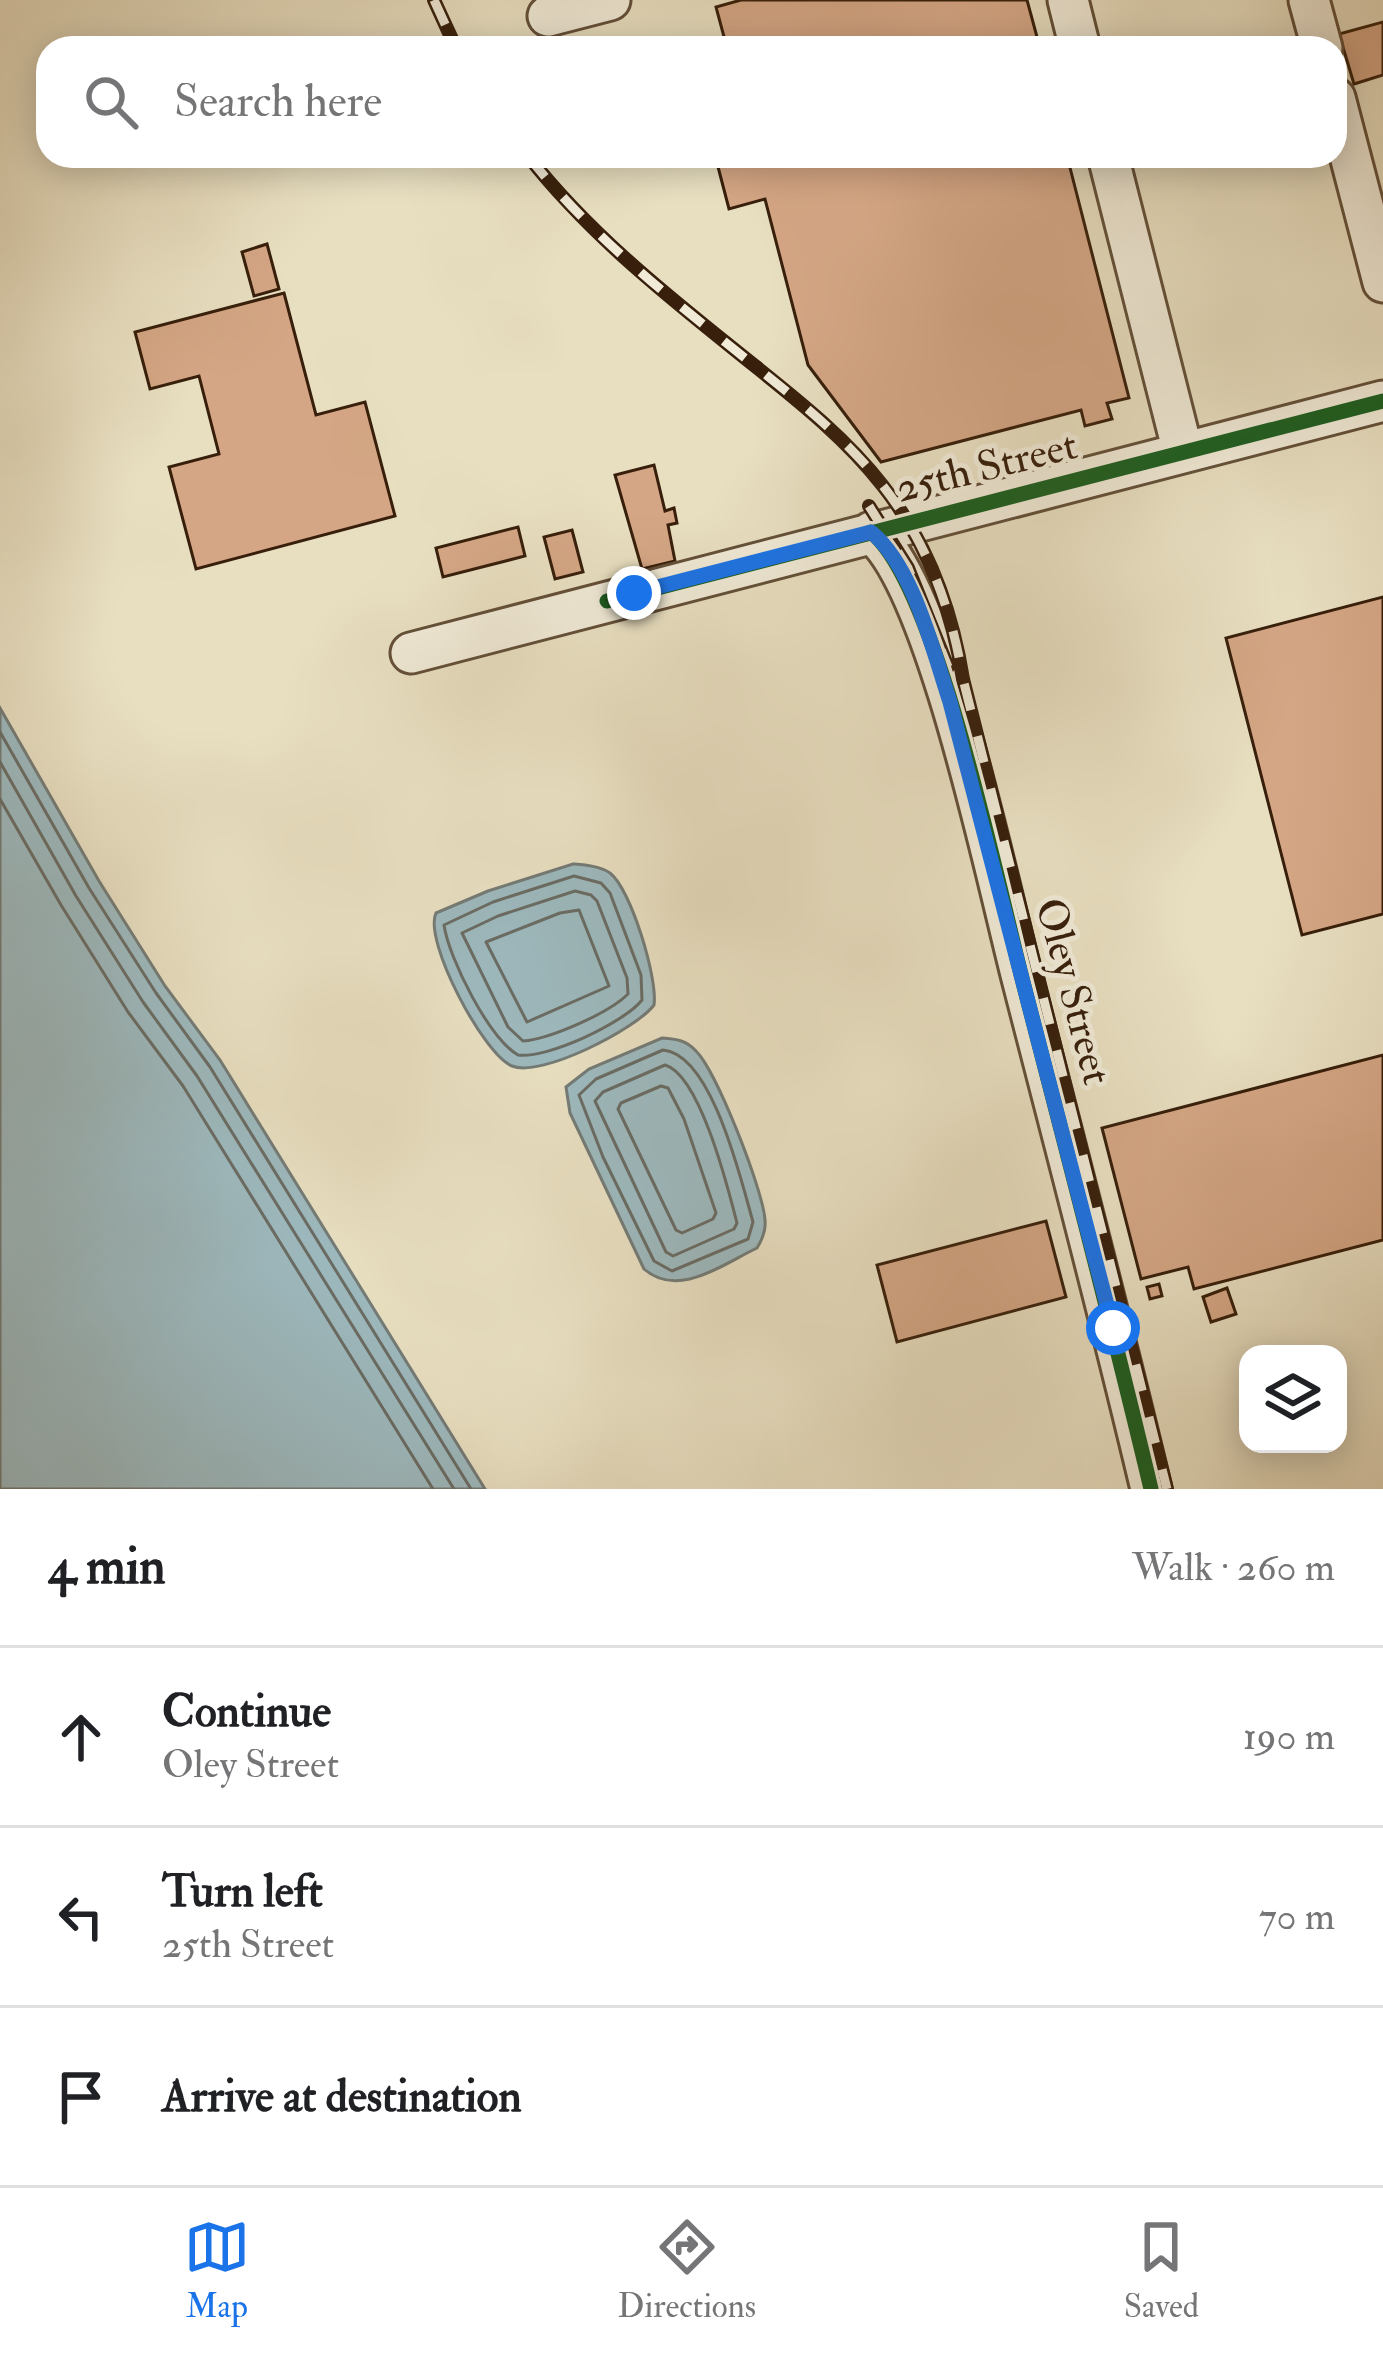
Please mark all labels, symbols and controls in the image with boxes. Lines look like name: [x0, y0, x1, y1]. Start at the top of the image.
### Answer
search box: [36, 36, 1347, 168]
icon: search: [78, 69, 144, 135]
text: Search here: [174, 74, 382, 130]
street label: 25th Street: [890, 419, 1083, 515]
route end: [607, 566, 661, 620]
street label: Oley Street: [1023, 893, 1123, 1090]
route start: [1086, 1301, 1140, 1355]
map controls: [1239, 1345, 1347, 1453]
button: layers: [1239, 1345, 1347, 1453]
text: 4 min: [48, 1535, 166, 1599]
text: Walk · 260 m: [1132, 1543, 1335, 1592]
text: Continue: [162, 1684, 331, 1740]
icon: ahead: [48, 1704, 114, 1770]
text: 190 m: [1243, 1712, 1335, 1761]
text: Oley Street: [162, 1740, 339, 1789]
text: Turn left: [162, 1864, 323, 1920]
icon: left: [48, 1884, 114, 1950]
text: 70 m: [1259, 1892, 1335, 1941]
text: 25th Street: [162, 1920, 334, 1969]
icon: arrive: [48, 2064, 114, 2130]
text: Arrive at destination: [162, 2069, 522, 2125]
tab: Map: [184, 2214, 250, 2327]
tab: Directions: [618, 2214, 756, 2327]
tab: Saved: [1124, 2214, 1199, 2327]

